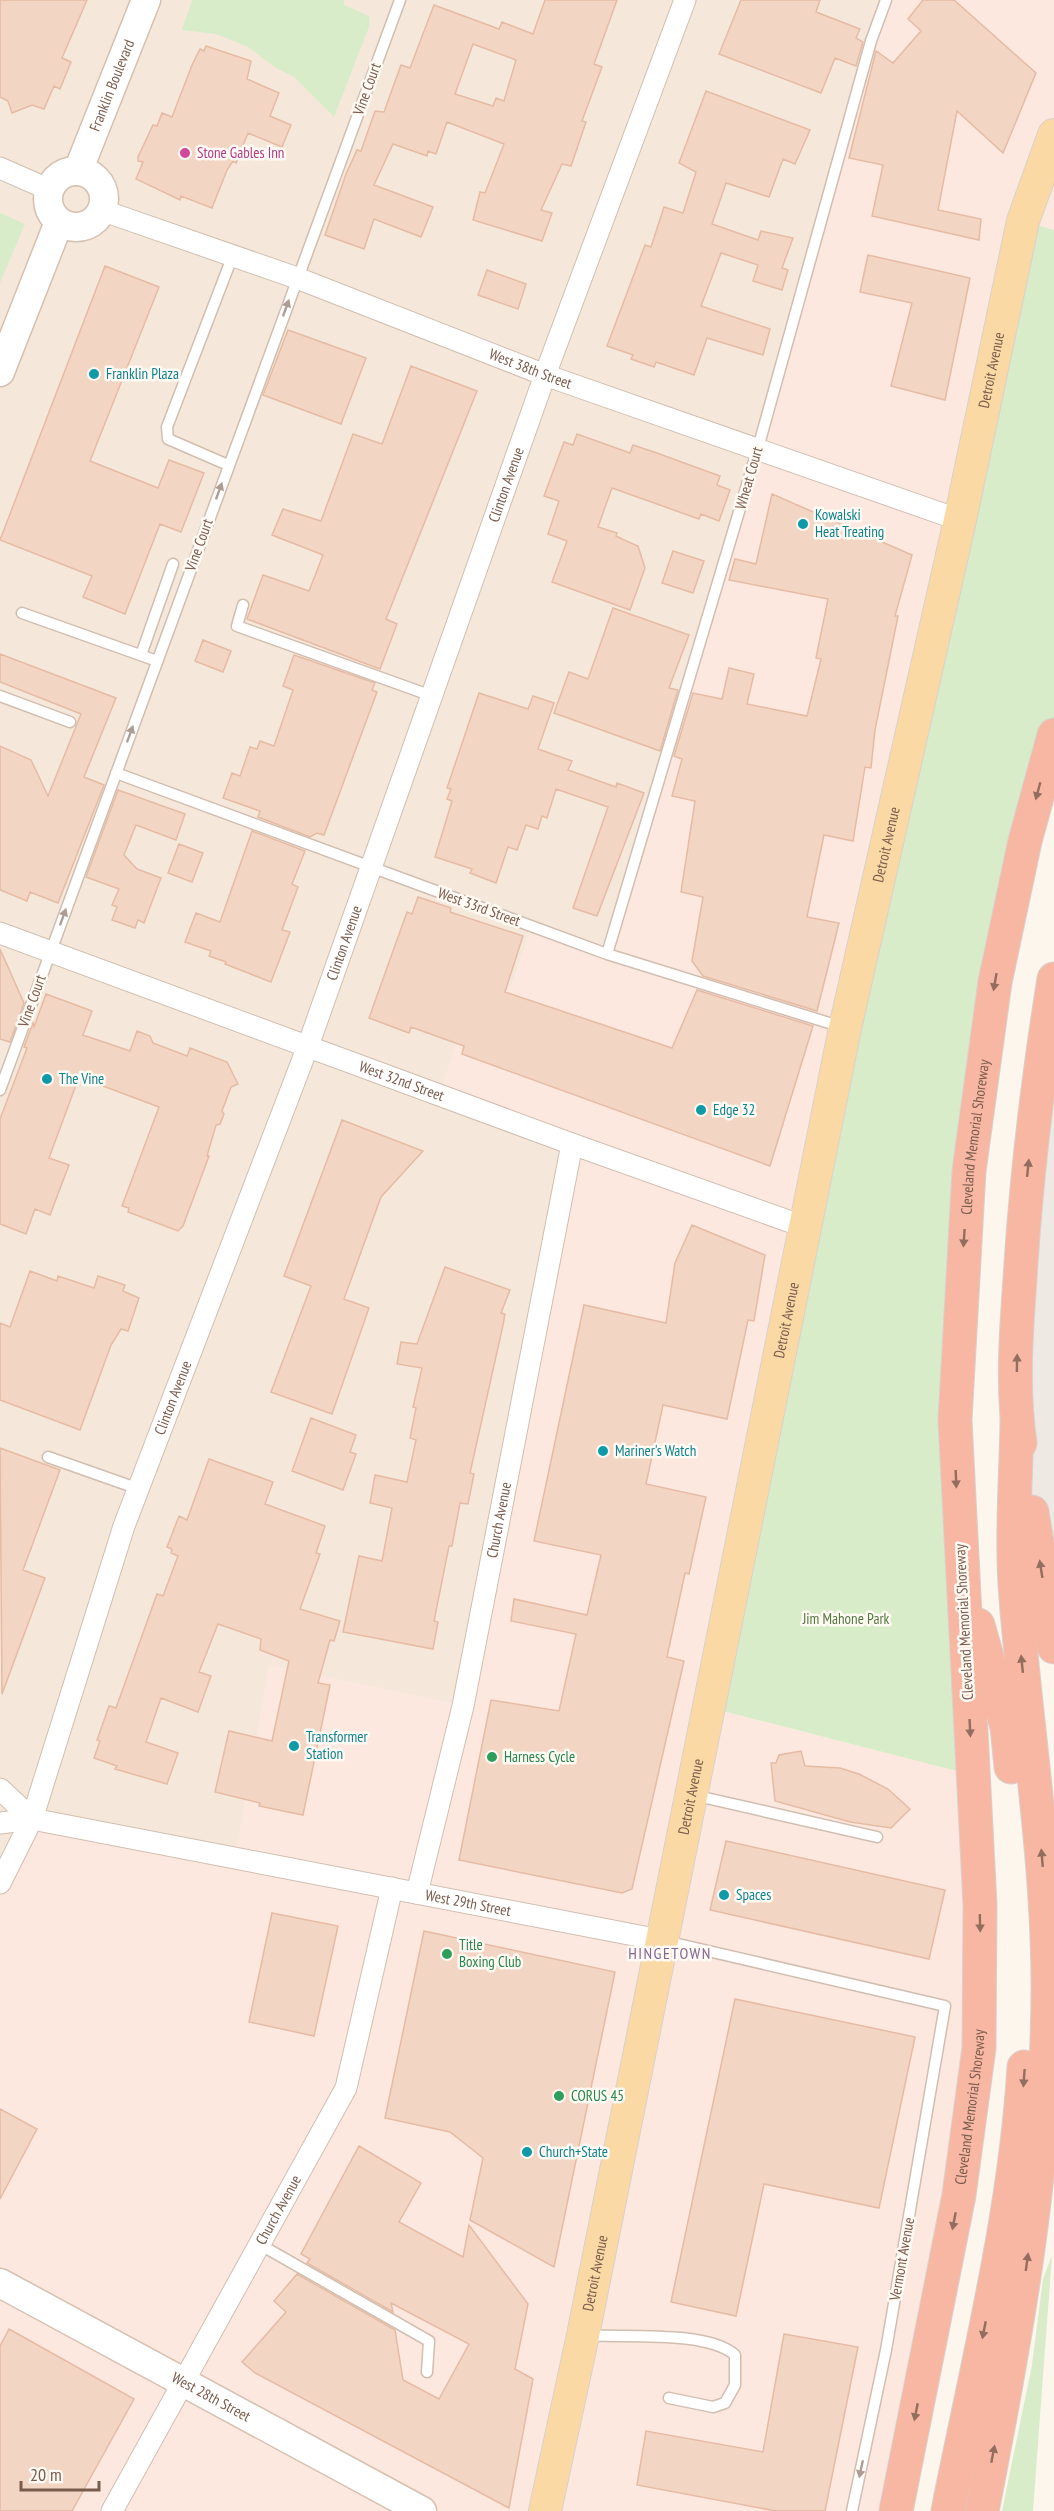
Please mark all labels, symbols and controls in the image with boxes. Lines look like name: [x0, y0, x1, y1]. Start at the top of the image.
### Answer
street label: Franklin Boulevard: [85, 37, 138, 134]
street label: Vine Court: [348, 60, 385, 118]
place label: Stone Gables Inn: [197, 143, 284, 162]
marker: Stone Gables Inn: [178, 146, 192, 160]
one-way arrow: [281, 299, 291, 317]
street label: Detroit Avenue: [974, 330, 1008, 410]
street label: West 38th Street: [487, 344, 574, 393]
place label: Franklin Plaza: [106, 364, 179, 383]
marker: Franklin Plaza: [87, 367, 101, 381]
street label: Wheat Court: [731, 444, 767, 511]
street label: Clinton Avenue: [484, 445, 528, 525]
one-way arrow: [214, 482, 224, 500]
place label: Kowalski Heat Treating: [815, 505, 884, 541]
street label: Vine Court: [180, 516, 217, 574]
marker: Kowalski Heat Treating: [796, 517, 810, 531]
one-way arrow: [126, 725, 136, 743]
one-way arrow: [1033, 783, 1042, 801]
street label: Detroit Avenue: [868, 805, 904, 884]
street label: West 33rd Street: [435, 883, 523, 930]
street label: Clinton Avenue: [322, 903, 366, 983]
one-way arrow: [59, 908, 69, 926]
street label: Vine Court: [13, 972, 50, 1030]
one-way arrow: [990, 972, 999, 991]
street label: West 32nd Street: [357, 1056, 447, 1105]
street label: Cleveland Memorial Shoreway: [957, 1058, 993, 1215]
place label: The Vine: [59, 1069, 104, 1088]
marker: The Vine: [40, 1072, 54, 1086]
place label: Edge 32: [713, 1100, 755, 1119]
marker: Edge 32: [694, 1103, 708, 1117]
one-way arrow: [1024, 1159, 1033, 1178]
one-way arrow: [959, 1228, 968, 1247]
street label: Detroit Avenue: [769, 1281, 803, 1360]
one-way arrow: [1012, 1353, 1022, 1372]
street label: Clinton Avenue: [150, 1358, 196, 1437]
place label: Mariner's Watch: [615, 1441, 696, 1460]
marker: Mariner's Watch: [596, 1444, 610, 1458]
one-way arrow: [952, 1469, 961, 1488]
street label: Church Avenue: [482, 1480, 515, 1559]
street label: Cleveland Memorial Shoreway: [950, 1543, 977, 1701]
one-way arrow: [1036, 1559, 1045, 1578]
park label: Jim Mahone Park: [802, 1609, 890, 1628]
one-way arrow: [1018, 1654, 1027, 1673]
one-way arrow: [965, 1719, 974, 1738]
place label: Transformer Station: [306, 1727, 368, 1763]
marker: Transformer Station: [287, 1739, 301, 1753]
place label: Harness Cycle: [504, 1747, 575, 1766]
marker: Harness Cycle: [485, 1750, 499, 1764]
street label: Detroit Avenue: [674, 1757, 707, 1836]
one-way arrow: [1037, 1848, 1047, 1867]
street label: West 29th Street: [424, 1885, 513, 1920]
place label: Spaces: [736, 1885, 771, 1904]
marker: Spaces: [717, 1888, 731, 1902]
one-way arrow: [975, 1914, 985, 1933]
place label: Title Boxing Club: [459, 1935, 521, 1971]
district label: HINGETOWN: [628, 1943, 712, 1963]
marker: Title Boxing Club: [440, 1947, 454, 1961]
street label: Cleveland Memorial Shoreway: [951, 2029, 988, 2186]
one-way arrow: [1019, 2069, 1028, 2088]
place label: CORUS 45: [571, 2086, 624, 2105]
marker: CORUS 45: [552, 2089, 566, 2103]
place label: Church+State: [539, 2142, 608, 2161]
marker: Church+State: [520, 2145, 534, 2159]
street label: Church Avenue: [251, 2172, 305, 2248]
one-way arrow: [949, 2212, 958, 2231]
street label: Vermont Avenue: [885, 2216, 918, 2303]
street label: Detroit Avenue: [578, 2234, 612, 2313]
one-way arrow: [1023, 2252, 1032, 2271]
one-way arrow: [979, 2321, 988, 2340]
street label: West 28th Street: [169, 2368, 254, 2426]
one-way arrow: [911, 2403, 920, 2422]
one-way arrow: [989, 2444, 998, 2463]
scale bar: [21, 2454, 99, 2492]
one-way arrow: [856, 2460, 865, 2479]
text: 20 m: [30, 2463, 62, 2486]

